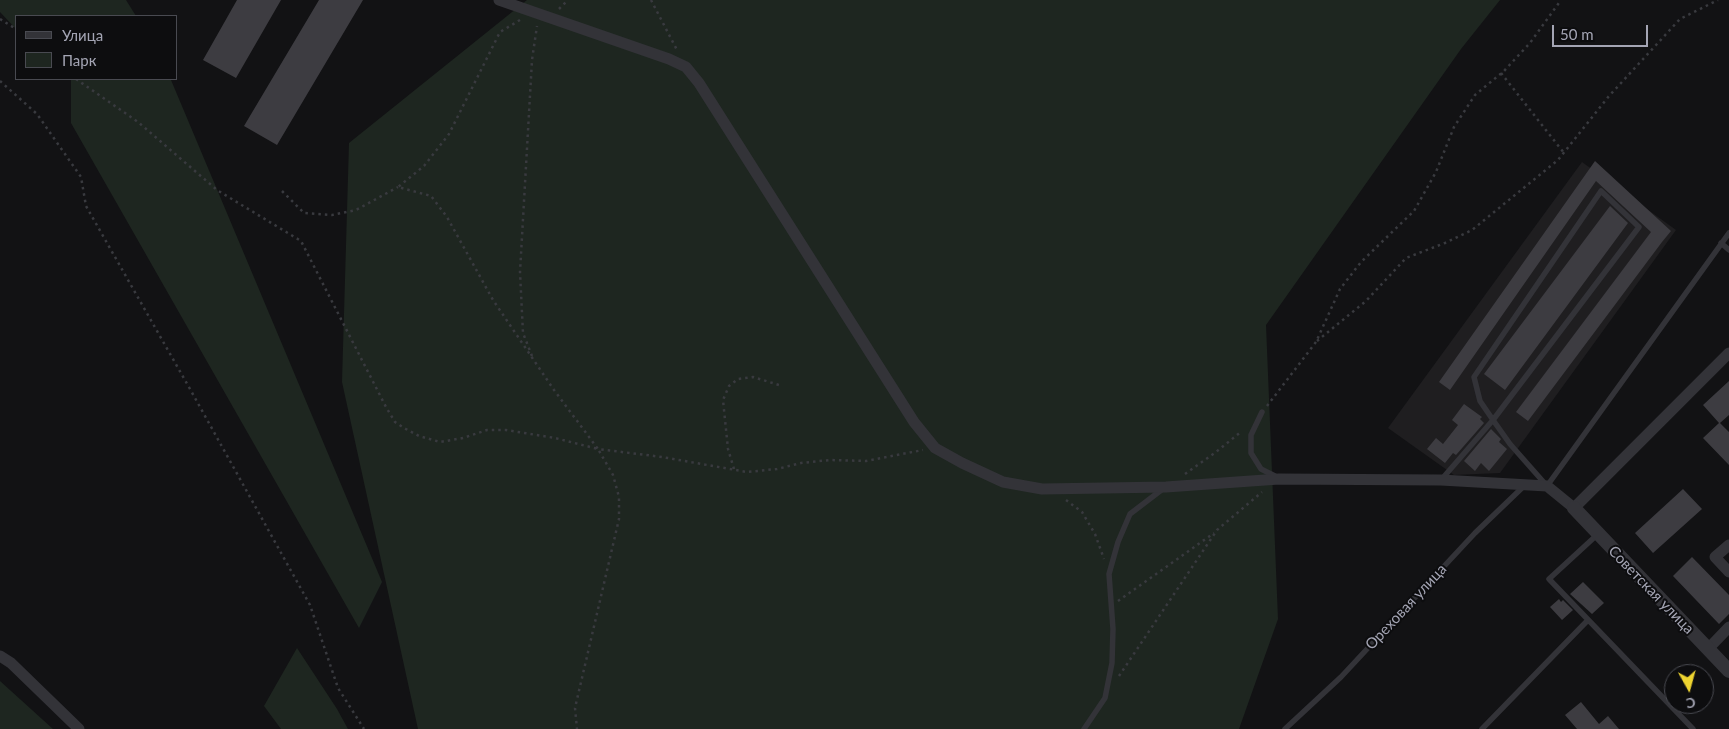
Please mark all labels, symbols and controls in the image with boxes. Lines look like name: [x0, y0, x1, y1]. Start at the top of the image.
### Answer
legend: [15, 15, 178, 80]
scale bar: [1554, 15, 1650, 47]
text: 50 m: [1560, 25, 1594, 43]
text: Улица: [62, 26, 103, 44]
text: Парк: [62, 51, 96, 69]
street label: Советская улица: [1604, 542, 1698, 638]
street label: Ореховая улица: [1362, 560, 1450, 654]
north arrow: [1664, 664, 1714, 714]
text: С: [1685, 694, 1696, 712]

